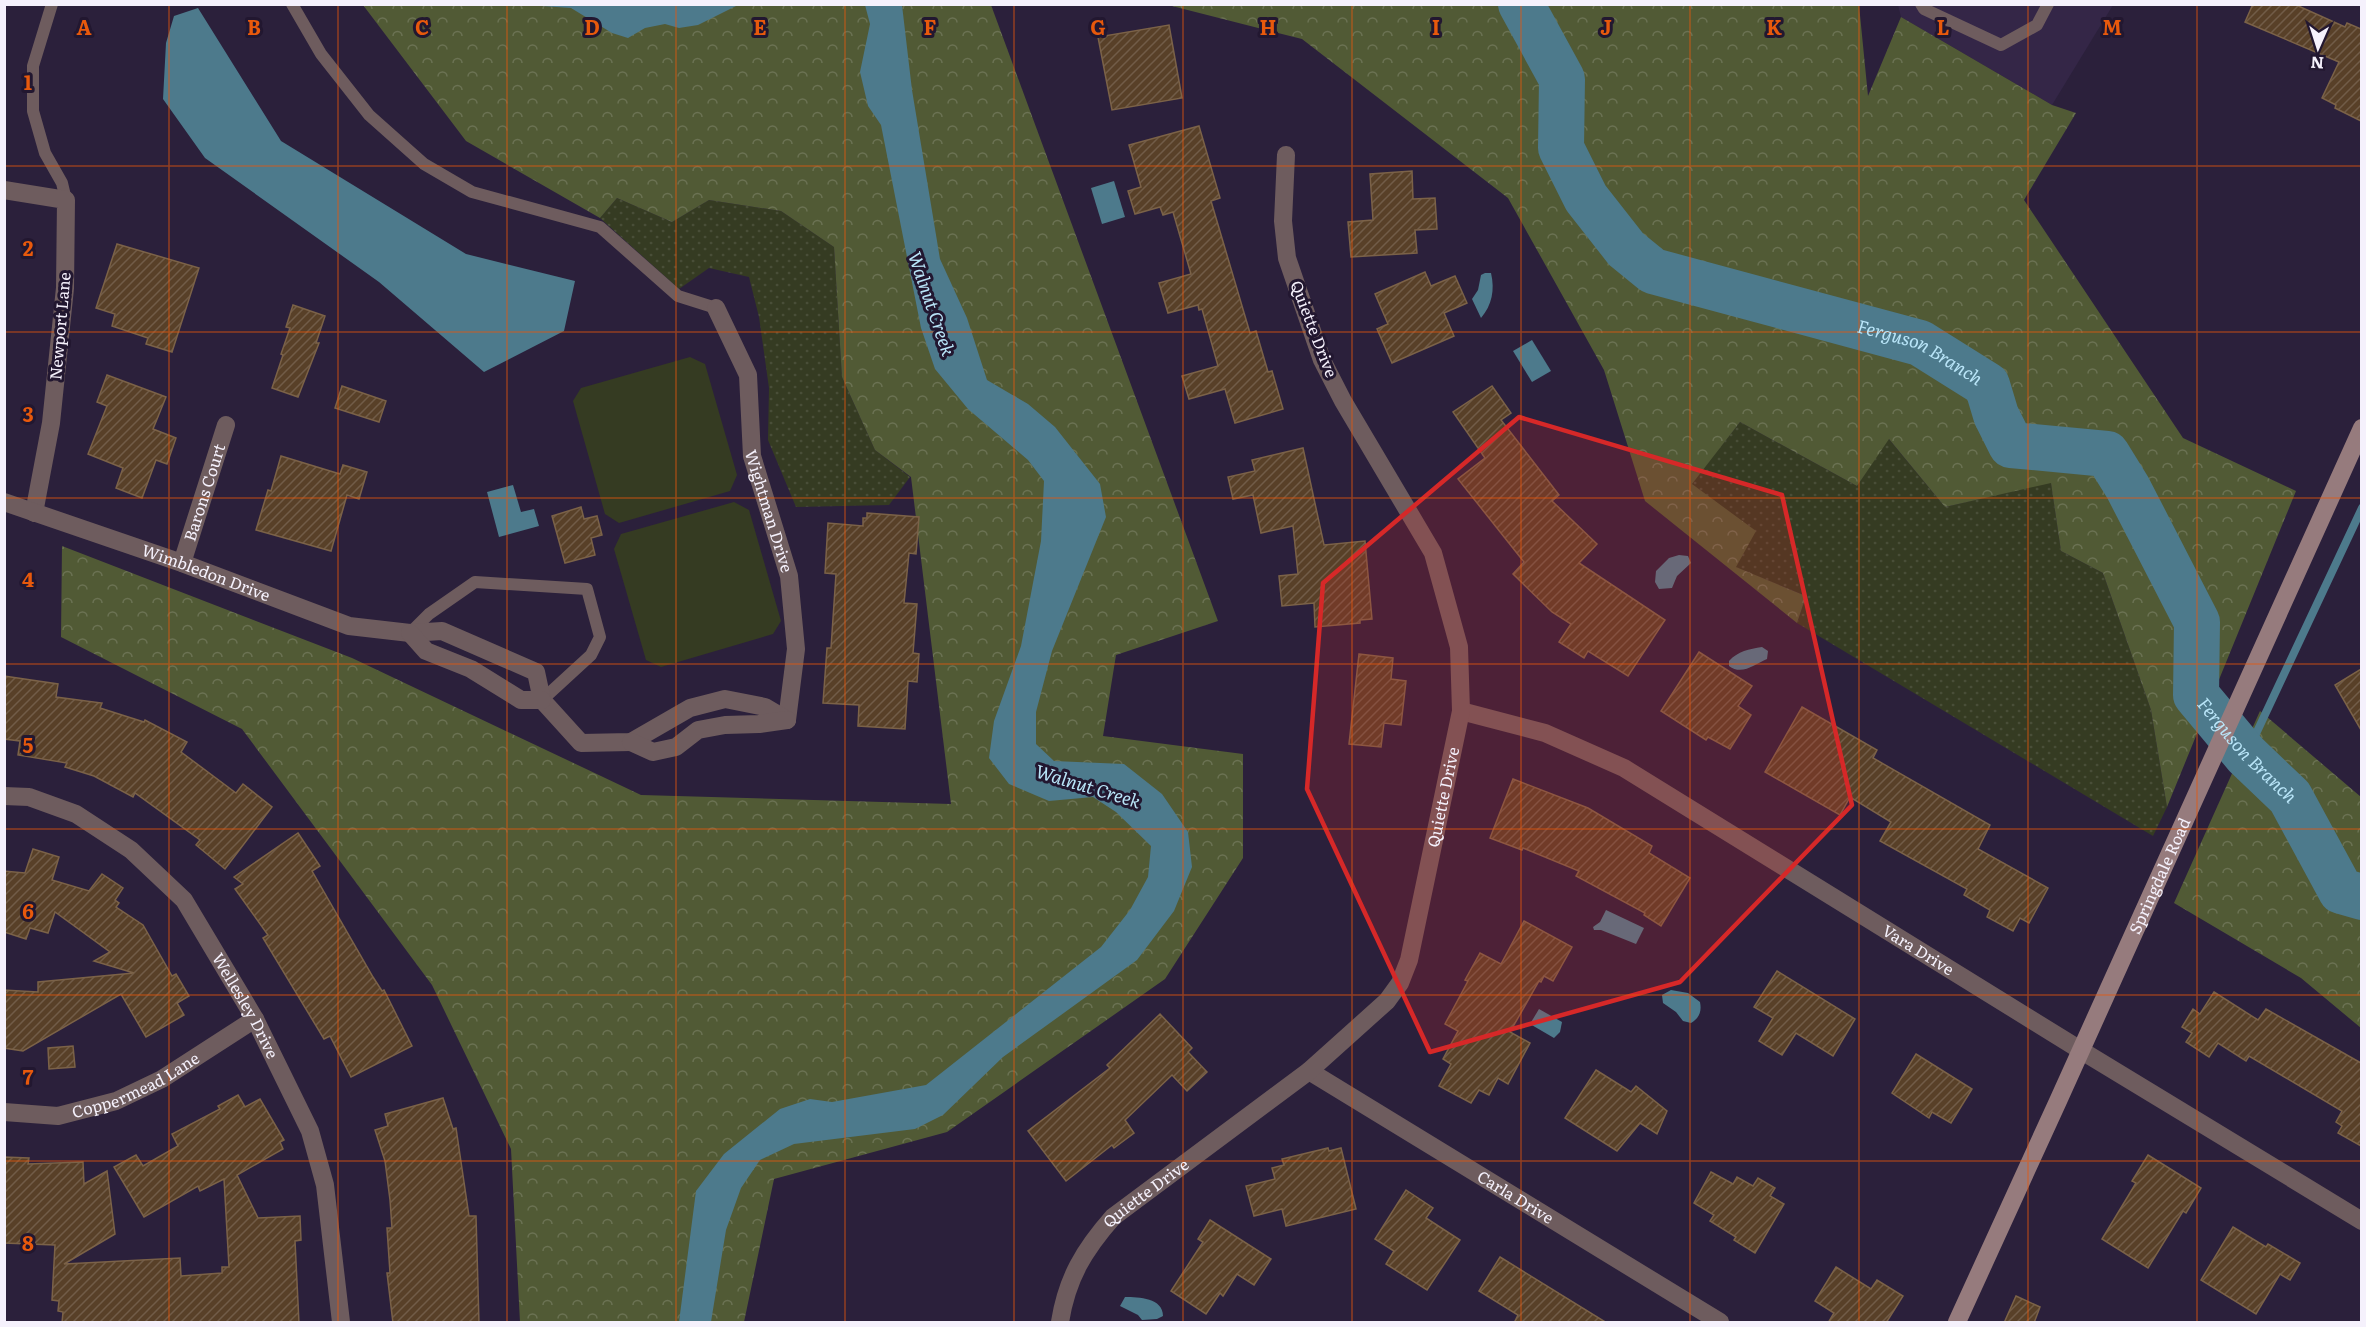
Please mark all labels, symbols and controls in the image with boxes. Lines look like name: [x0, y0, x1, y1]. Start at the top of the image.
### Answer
text: A: [76, 11, 92, 41]
text: B: [247, 11, 261, 41]
text: C: [415, 11, 429, 41]
text: D: [584, 11, 600, 41]
text: E: [753, 11, 767, 41]
text: F: [924, 11, 937, 41]
text: G: [1090, 11, 1106, 41]
text: H: [1260, 11, 1276, 41]
text: I: [1432, 11, 1440, 41]
text: J: [1600, 11, 1612, 41]
text: K: [1766, 11, 1782, 41]
text: L: [1937, 11, 1950, 41]
text: M: [2102, 11, 2122, 41]
north arrow: [2288, 18, 2348, 78]
text: N: [2310, 52, 2325, 76]
text: 1: [24, 66, 32, 96]
text: 2: [23, 232, 34, 262]
water label: Walnut Creek: [902, 248, 963, 359]
street label: Newport Lane: [42, 271, 76, 381]
street label: Quiette Drive: [1285, 277, 1344, 381]
water label: Ferguson Branch: [1855, 312, 1989, 391]
text: 3: [22, 398, 34, 428]
street label: Barons Court: [177, 440, 230, 544]
street label: Wightman Drive: [740, 446, 800, 575]
street label: Wimbledon Drive: [139, 537, 274, 606]
text: 4: [22, 563, 34, 593]
water label: Ferguson Branch: [2192, 691, 2304, 809]
text: 5: [23, 729, 34, 759]
street label: Quiette Drive: [1420, 744, 1464, 849]
water label: Walnut Creek: [1033, 757, 1144, 814]
street label: Springdale Road: [2122, 813, 2195, 938]
text: 6: [22, 895, 34, 925]
street label: Vara Drive: [1878, 917, 1959, 980]
street label: Wellesley Drive: [207, 948, 286, 1062]
street label: Coppermead Lane: [69, 1045, 203, 1123]
text: 7: [23, 1061, 34, 1091]
street label: Quiette Drive: [1096, 1152, 1193, 1232]
street label: Carla Drive: [1473, 1164, 1559, 1229]
text: 8: [22, 1227, 34, 1257]

